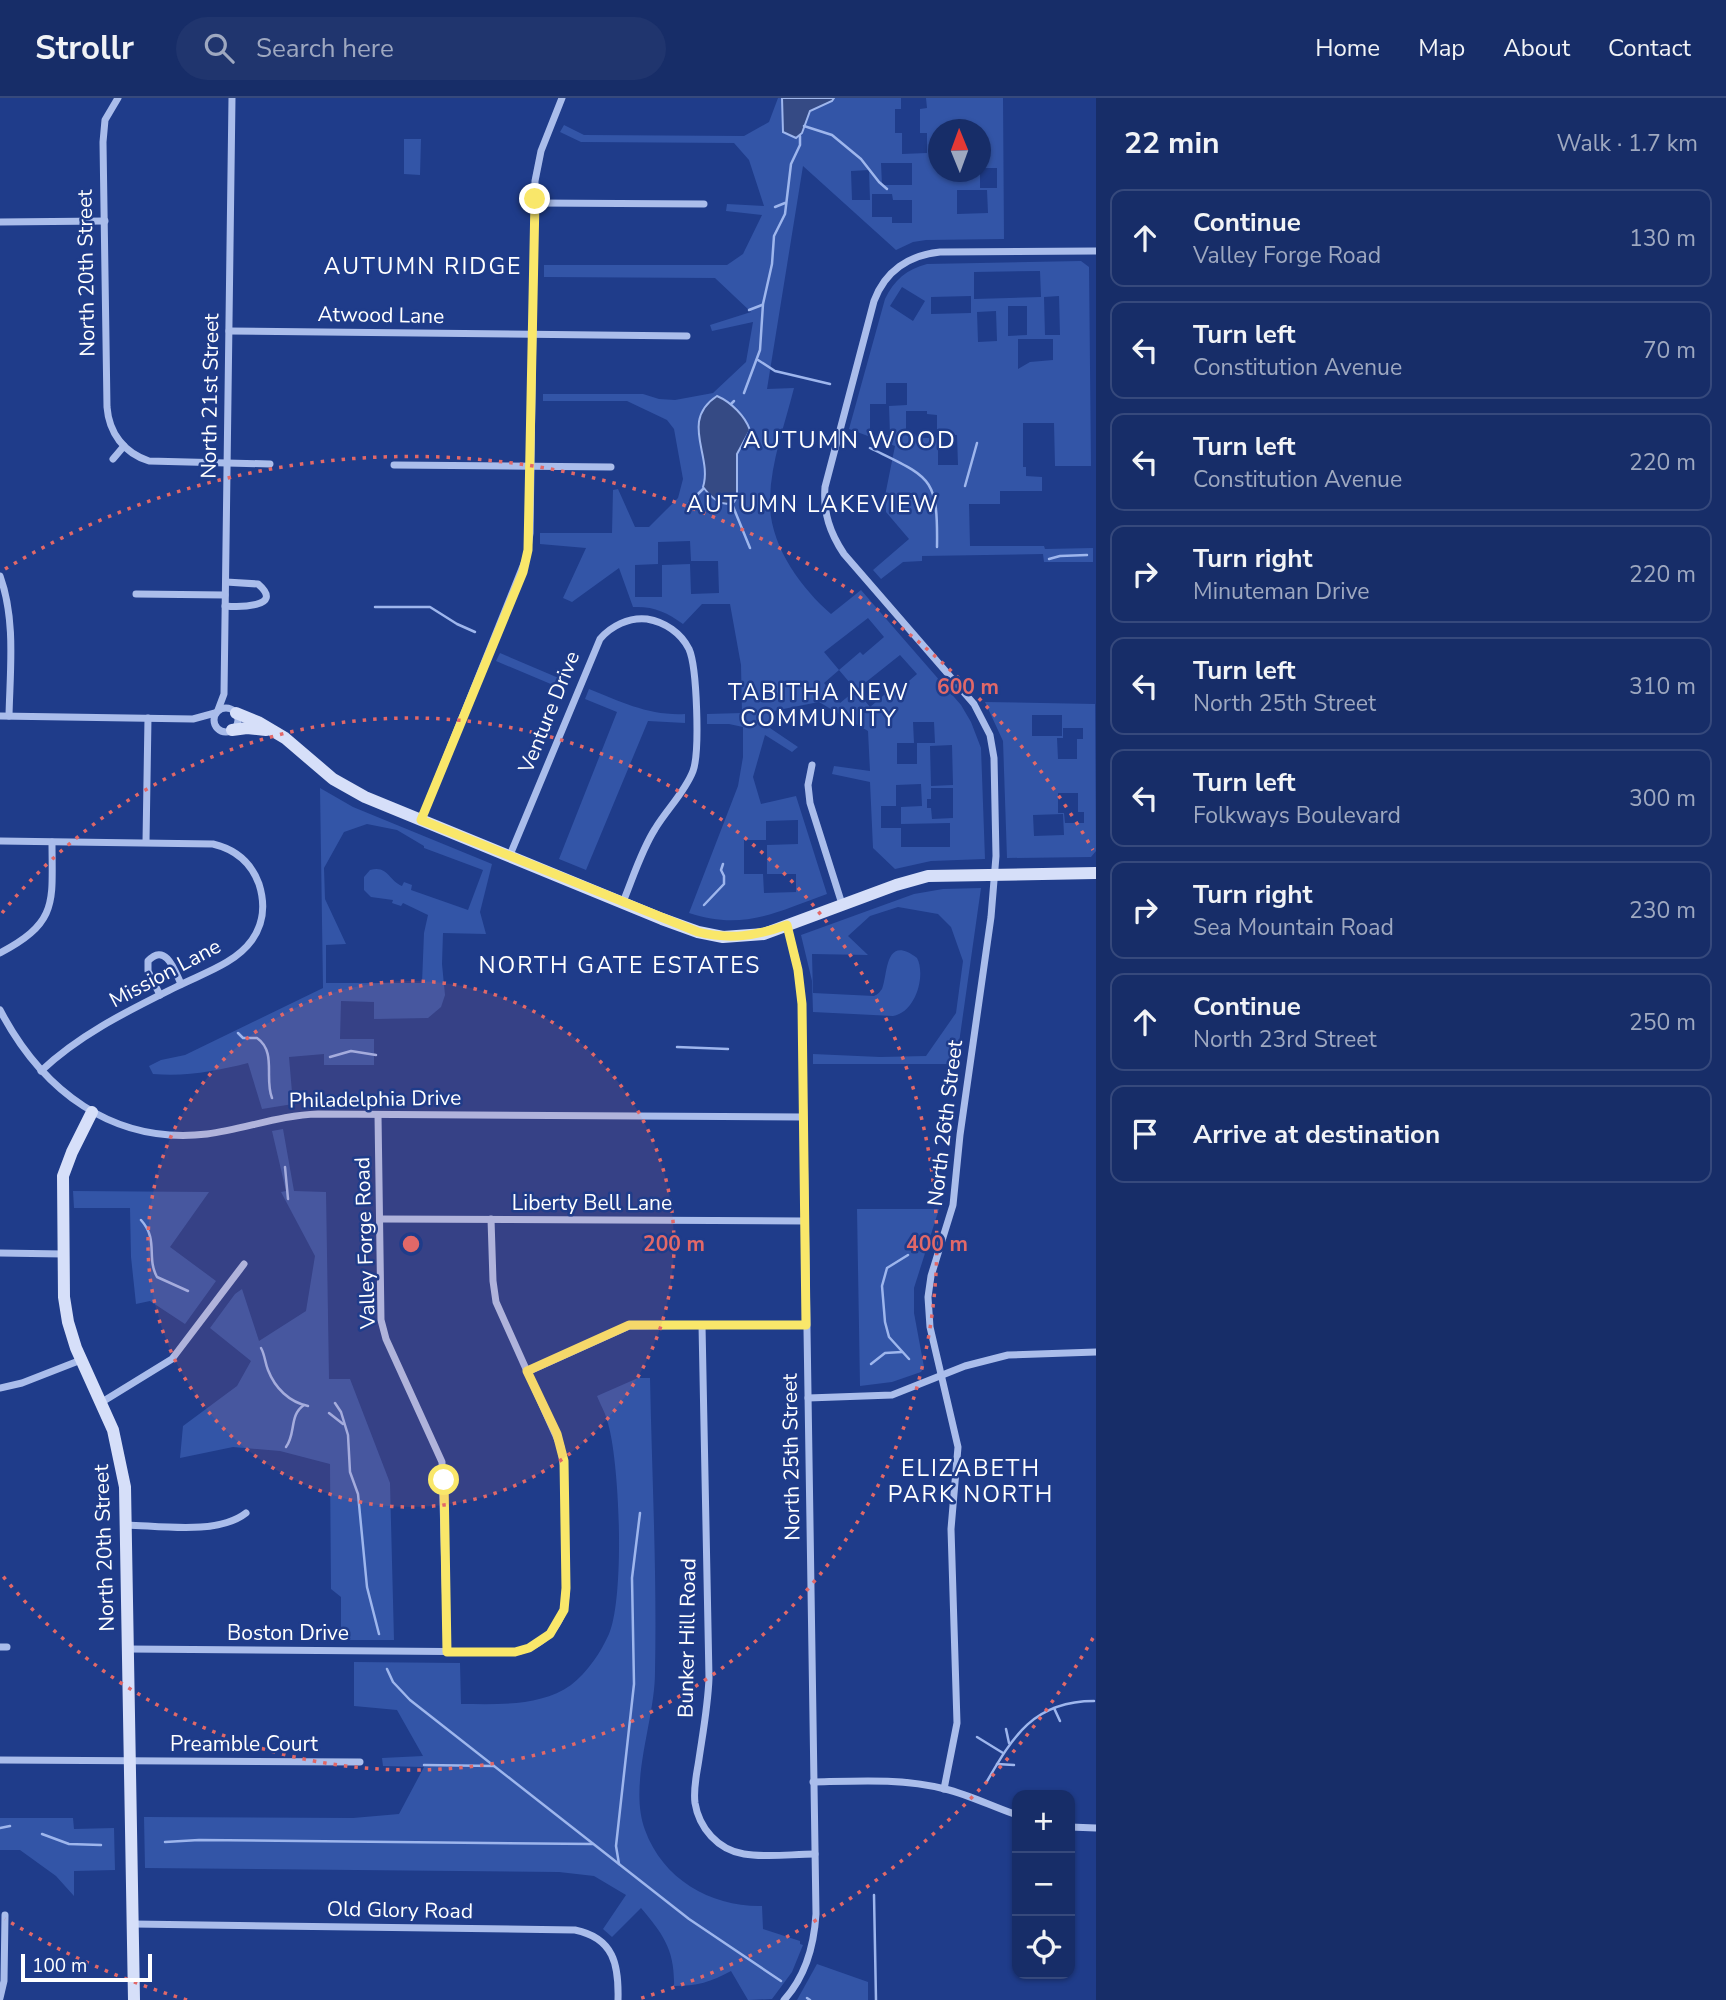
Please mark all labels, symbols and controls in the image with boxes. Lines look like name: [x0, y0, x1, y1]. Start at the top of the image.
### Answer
search box: [176, 17, 666, 80]
text: Strollr: [35, 26, 134, 71]
icon: search: [200, 29, 238, 67]
text: Search here: [256, 31, 394, 66]
text: Home: [1315, 32, 1380, 64]
text: Map: [1418, 32, 1465, 64]
text: About: [1503, 32, 1570, 64]
text: Contact: [1608, 32, 1691, 64]
north arrow: [928, 119, 991, 182]
text: 22 min: [1124, 123, 1220, 164]
text: Walk · 1.7 km: [1556, 128, 1698, 159]
route end: [519, 183, 550, 214]
street label: North 20th Street: [71, 189, 101, 357]
text: Continue: [1193, 205, 1301, 240]
icon: ahead: [1126, 219, 1164, 257]
text: 130 m: [1629, 223, 1696, 254]
text: Valley Forge Road: [1193, 240, 1381, 271]
district label: AUTUMN RIDGE: [323, 251, 523, 282]
street label: Atwood Lane: [317, 300, 445, 330]
street label: North 21st Street: [195, 313, 225, 479]
text: Turn left: [1193, 317, 1296, 352]
icon: left: [1126, 331, 1164, 369]
text: 70 m: [1643, 335, 1696, 366]
text: Constitution Avenue: [1193, 352, 1402, 383]
district label: AUTUMN WOOD: [743, 424, 957, 456]
text: Turn left: [1193, 429, 1296, 464]
icon: left: [1126, 443, 1164, 481]
text: 220 m: [1629, 447, 1696, 478]
text: Constitution Avenue: [1193, 464, 1402, 495]
district label: AUTUMN LAKEVIEW: [686, 489, 940, 520]
text: Turn right: [1193, 541, 1312, 576]
icon: right: [1126, 555, 1164, 593]
text: 220 m: [1629, 559, 1696, 590]
text: Minuteman Drive: [1193, 576, 1370, 607]
street label: Venture Drive: [511, 647, 586, 778]
text: Turn left: [1193, 653, 1296, 688]
icon: left: [1126, 667, 1164, 705]
text: 310 m: [1629, 671, 1696, 702]
text: 600 m: [937, 673, 999, 701]
district label: TABITHA NEW COMMUNITY: [728, 677, 910, 734]
text: North 25th Street: [1193, 688, 1376, 719]
text: Turn left: [1193, 765, 1296, 800]
icon: left: [1126, 779, 1164, 817]
text: 300 m: [1629, 783, 1696, 814]
text: Folkways Boulevard: [1193, 800, 1401, 831]
text: Turn right: [1193, 877, 1312, 912]
icon: right: [1126, 891, 1164, 929]
text: 230 m: [1629, 895, 1696, 926]
text: Sea Mountain Road: [1193, 912, 1394, 943]
street label: Mission Lane: [104, 932, 226, 1014]
district label: NORTH GATE ESTATES: [479, 950, 761, 981]
text: Continue: [1193, 989, 1301, 1024]
icon: ahead: [1126, 1003, 1164, 1041]
text: 250 m: [1629, 1007, 1696, 1038]
text: North 23rd Street: [1193, 1024, 1376, 1055]
street label: North 26th Street: [921, 1038, 969, 1208]
street label: Philadelphia Drive: [289, 1083, 461, 1115]
icon: arrive: [1126, 1115, 1164, 1153]
text: Arrive at destination: [1193, 1117, 1440, 1152]
street label: Valley Forge Road: [348, 1157, 382, 1330]
street label: Liberty Bell Lane: [512, 1189, 672, 1217]
text: 200 m: [643, 1230, 705, 1258]
text: 400 m: [906, 1230, 968, 1258]
centre of rings: [399, 1232, 423, 1256]
street label: North 25th Street: [776, 1373, 806, 1541]
district label: ELIZABETH PARK NORTH: [888, 1453, 1054, 1510]
street label: North 20th Street: [87, 1463, 121, 1632]
route start: [428, 1464, 459, 1495]
street label: Bunker Hill Road: [672, 1558, 702, 1718]
street label: Boston Drive: [227, 1619, 349, 1647]
street label: Preamble Court: [170, 1730, 319, 1758]
map controls: [1012, 1790, 1075, 1979]
button: +: [1012, 1790, 1075, 1853]
button: −: [1012, 1853, 1075, 1916]
street label: Old Glory Road: [327, 1895, 473, 1925]
button: locate: [1012, 1916, 1075, 1979]
scale bar: [21, 1951, 152, 1983]
text: 100 m: [32, 1953, 87, 1979]

